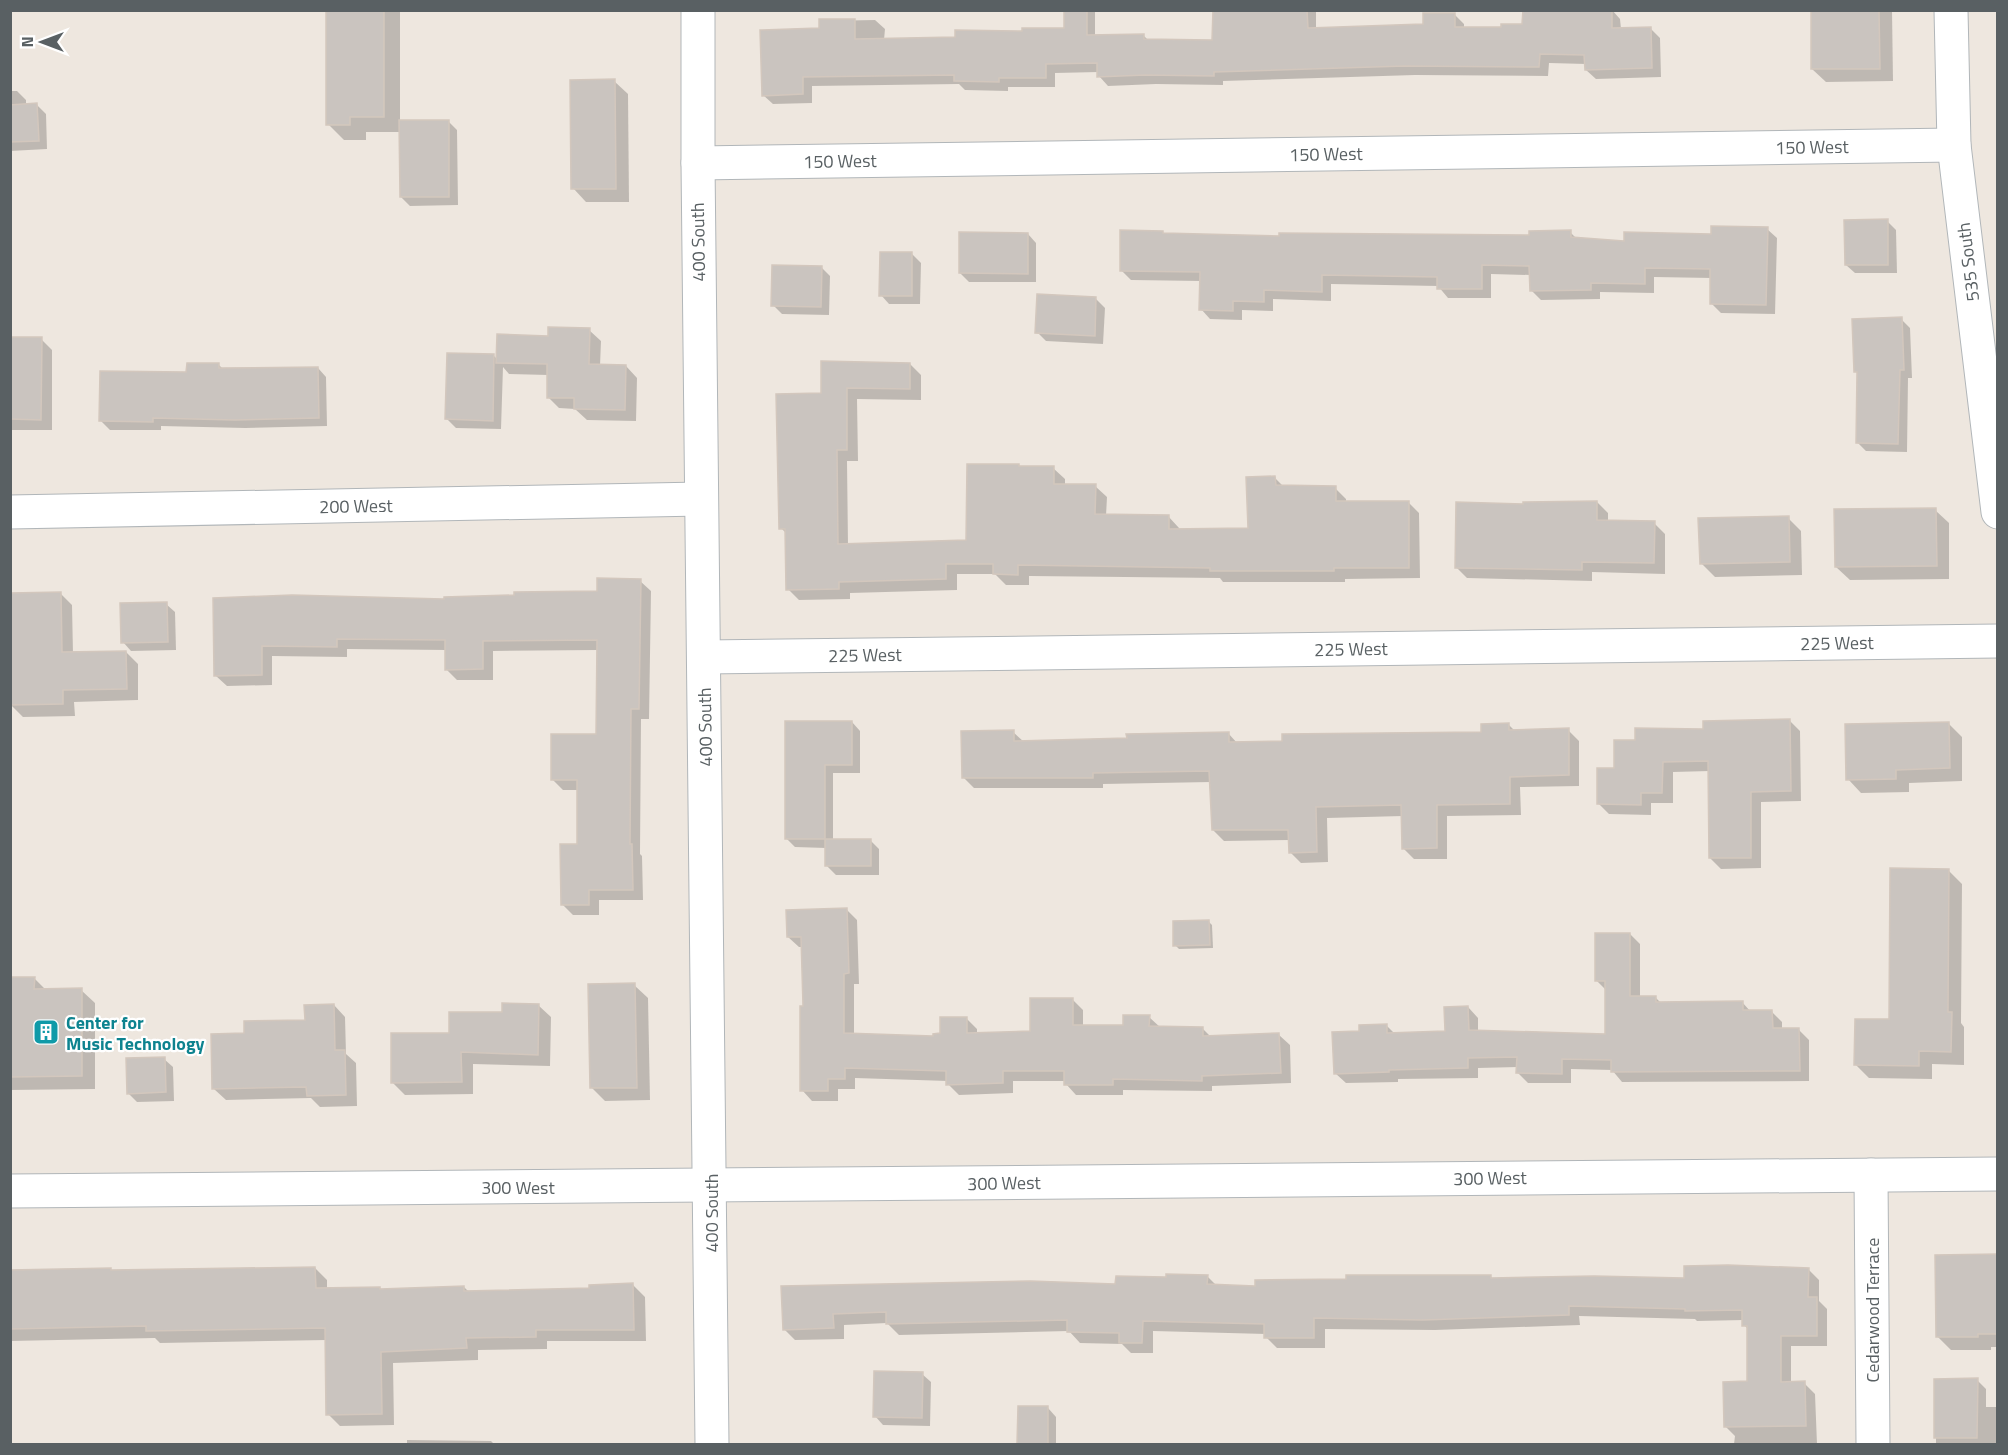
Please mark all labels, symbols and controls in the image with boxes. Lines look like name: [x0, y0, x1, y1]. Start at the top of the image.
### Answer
north arrow: [12, 12, 72, 72]
text: N: [15, 36, 39, 48]
street label: 150 West: [1775, 133, 1850, 161]
street label: 150 West: [1289, 140, 1364, 168]
street label: 150 West: [803, 147, 878, 175]
street label: 400 South: [684, 202, 712, 282]
street label: 535 South: [1950, 221, 1986, 303]
street label: 200 West: [319, 492, 394, 520]
street label: 225 West: [1800, 629, 1875, 657]
street label: 225 West: [1314, 635, 1389, 663]
street label: 225 West: [828, 641, 903, 669]
street label: 400 South: [691, 687, 719, 767]
place label: Center for Music Technology: [66, 1009, 205, 1057]
building icon: Center for Music Technology: [31, 1017, 61, 1047]
street label: 300 West: [1453, 1164, 1528, 1192]
street label: 300 West: [967, 1169, 1042, 1197]
street label: 400 South: [698, 1173, 725, 1253]
street label: 300 West: [481, 1174, 555, 1201]
street label: Cedarwood Terrace: [1859, 1238, 1886, 1382]

